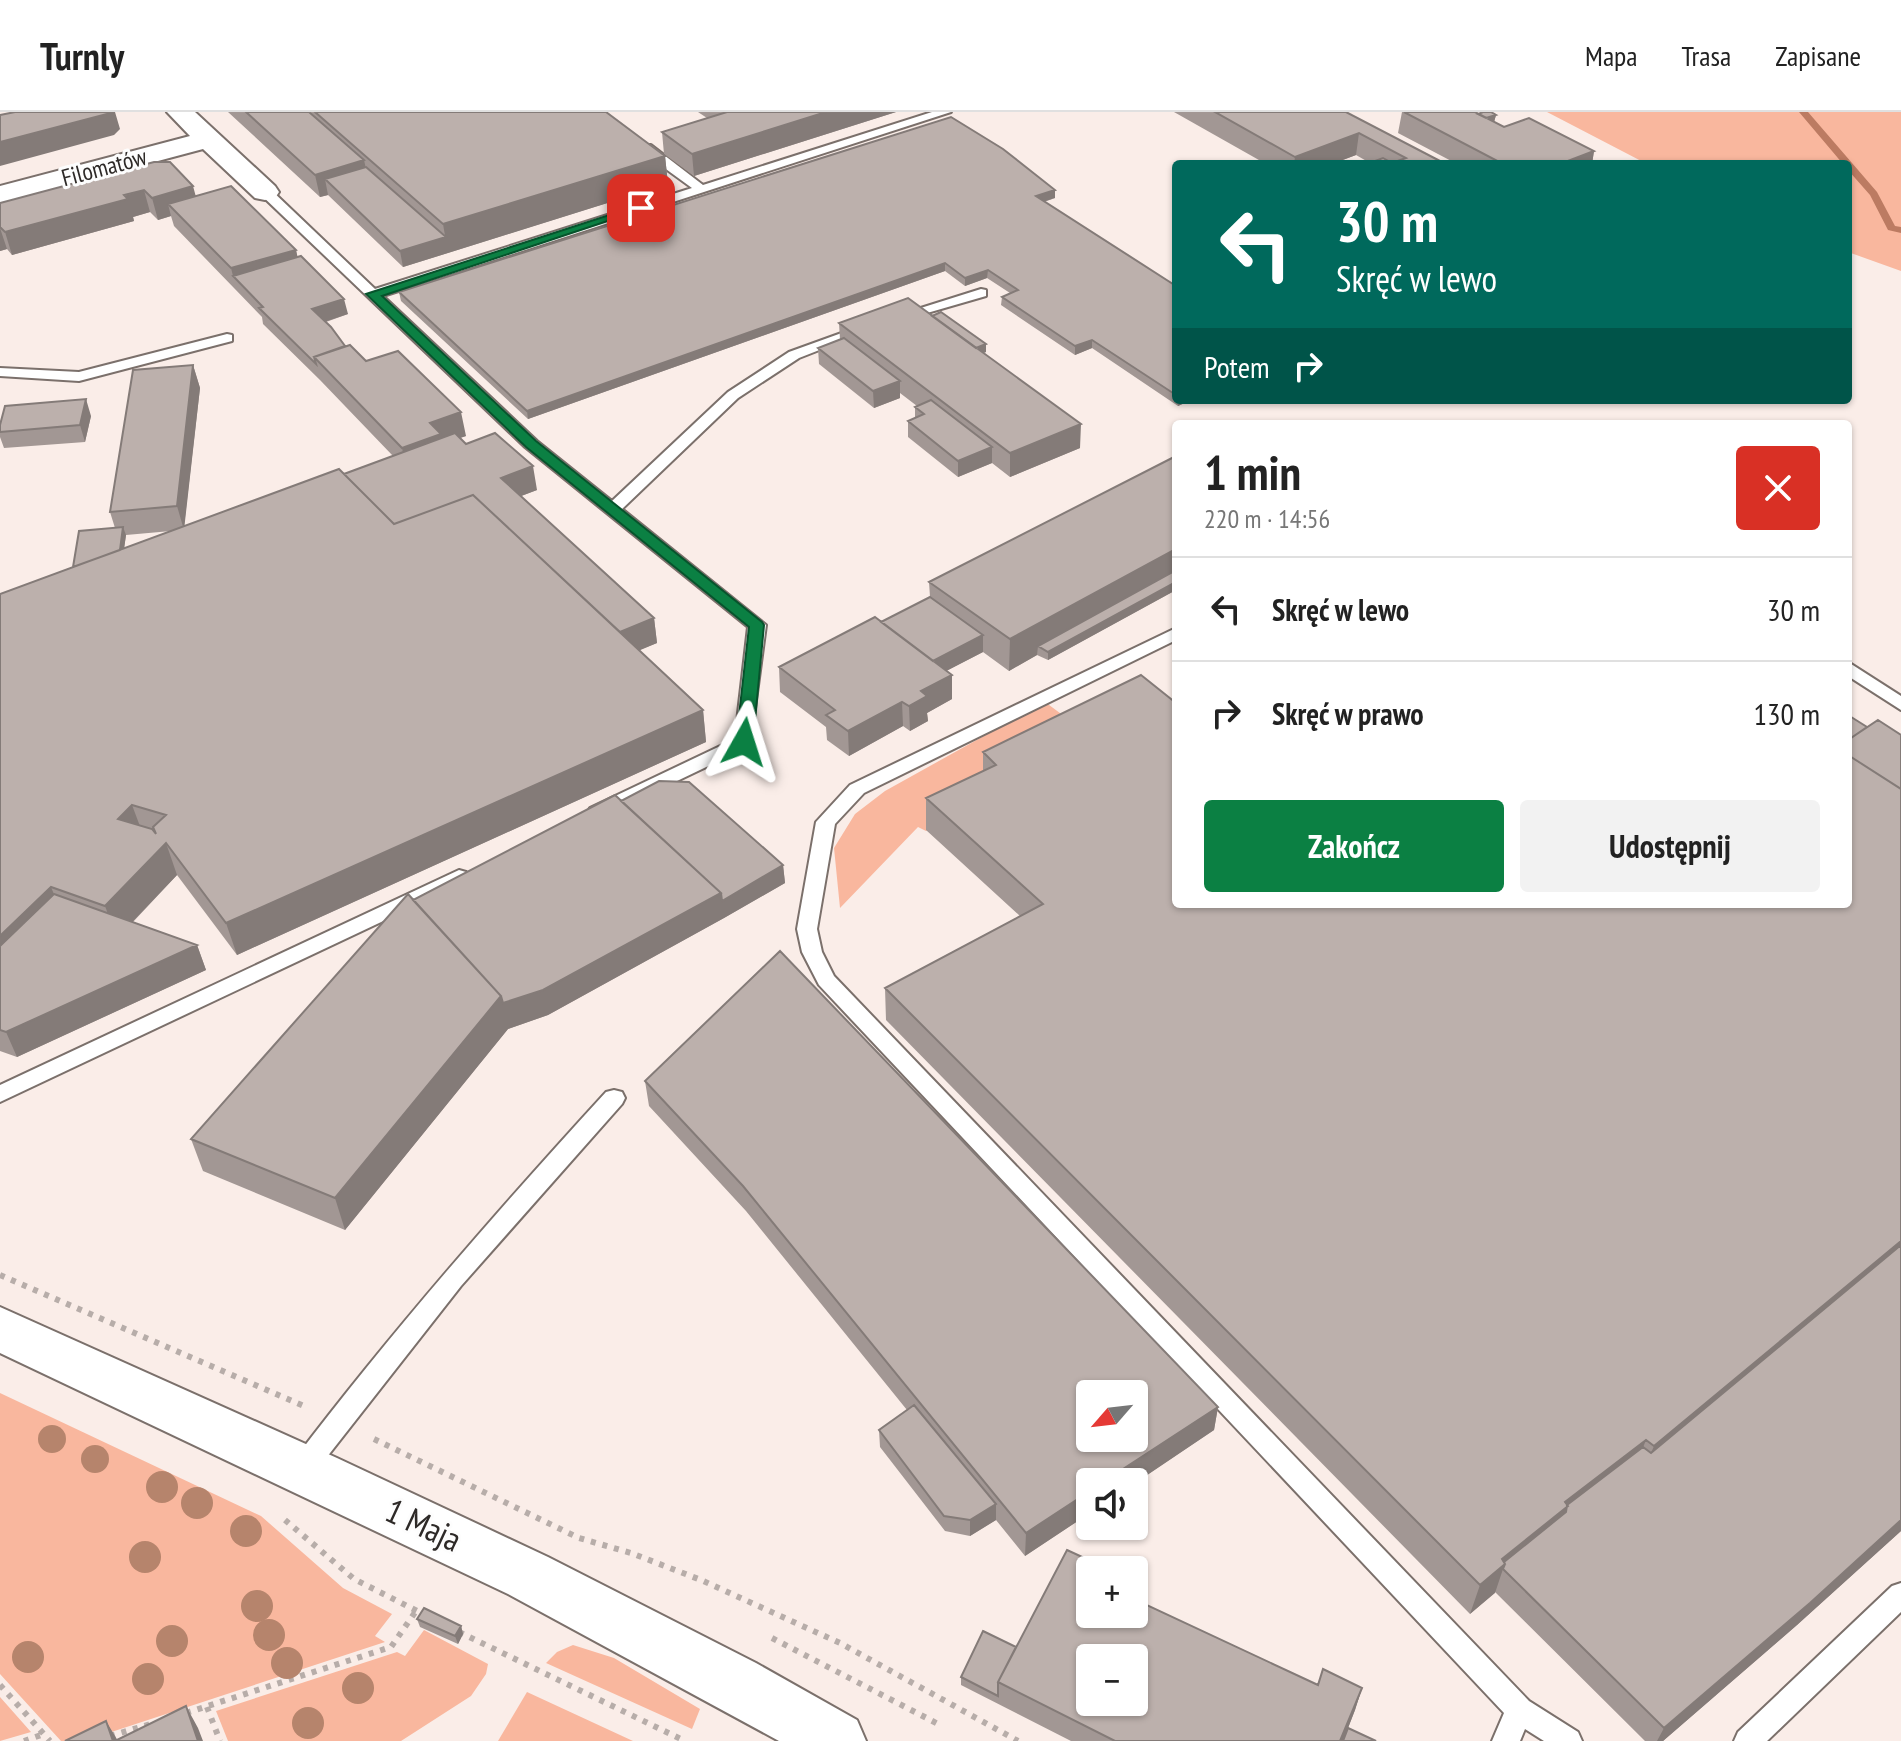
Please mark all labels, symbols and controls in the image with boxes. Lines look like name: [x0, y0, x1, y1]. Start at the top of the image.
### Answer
text: Turnly: [40, 31, 124, 80]
text: Mapa: [1585, 37, 1637, 74]
text: Trasa: [1681, 37, 1731, 74]
text: Zapisane: [1775, 37, 1861, 74]
street label: Filomatów: [58, 141, 151, 193]
pin: [607, 174, 675, 242]
text: 30 m: [1336, 185, 1438, 257]
icon: arrive: [619, 186, 663, 230]
icon: left: [1204, 192, 1308, 296]
text: Skręć w lewo: [1336, 255, 1497, 302]
icon: right: [1286, 344, 1330, 388]
text: Potem: [1204, 347, 1270, 386]
text: 1 min: [1204, 441, 1301, 503]
button: close: [1736, 446, 1820, 530]
text: 220 m · 14:56: [1204, 502, 1330, 535]
icon: left: [1204, 587, 1248, 631]
text: Skręć w lewo: [1272, 590, 1409, 629]
text: 30 m: [1767, 590, 1820, 629]
icon: right: [1204, 691, 1248, 735]
text: Skręć w prawo: [1272, 694, 1424, 733]
text: 130 m: [1754, 694, 1820, 733]
position arrow: [702, 700, 786, 784]
button: Zakończ: [1204, 800, 1504, 892]
button: Udostępnij: [1520, 800, 1820, 892]
north arrow: [1076, 1380, 1148, 1452]
map controls: [1076, 1380, 1148, 1716]
button: sound: [1076, 1468, 1148, 1540]
street label: 1 Maja: [379, 1487, 469, 1561]
button: +: [1076, 1556, 1148, 1628]
button: −: [1076, 1644, 1148, 1716]

